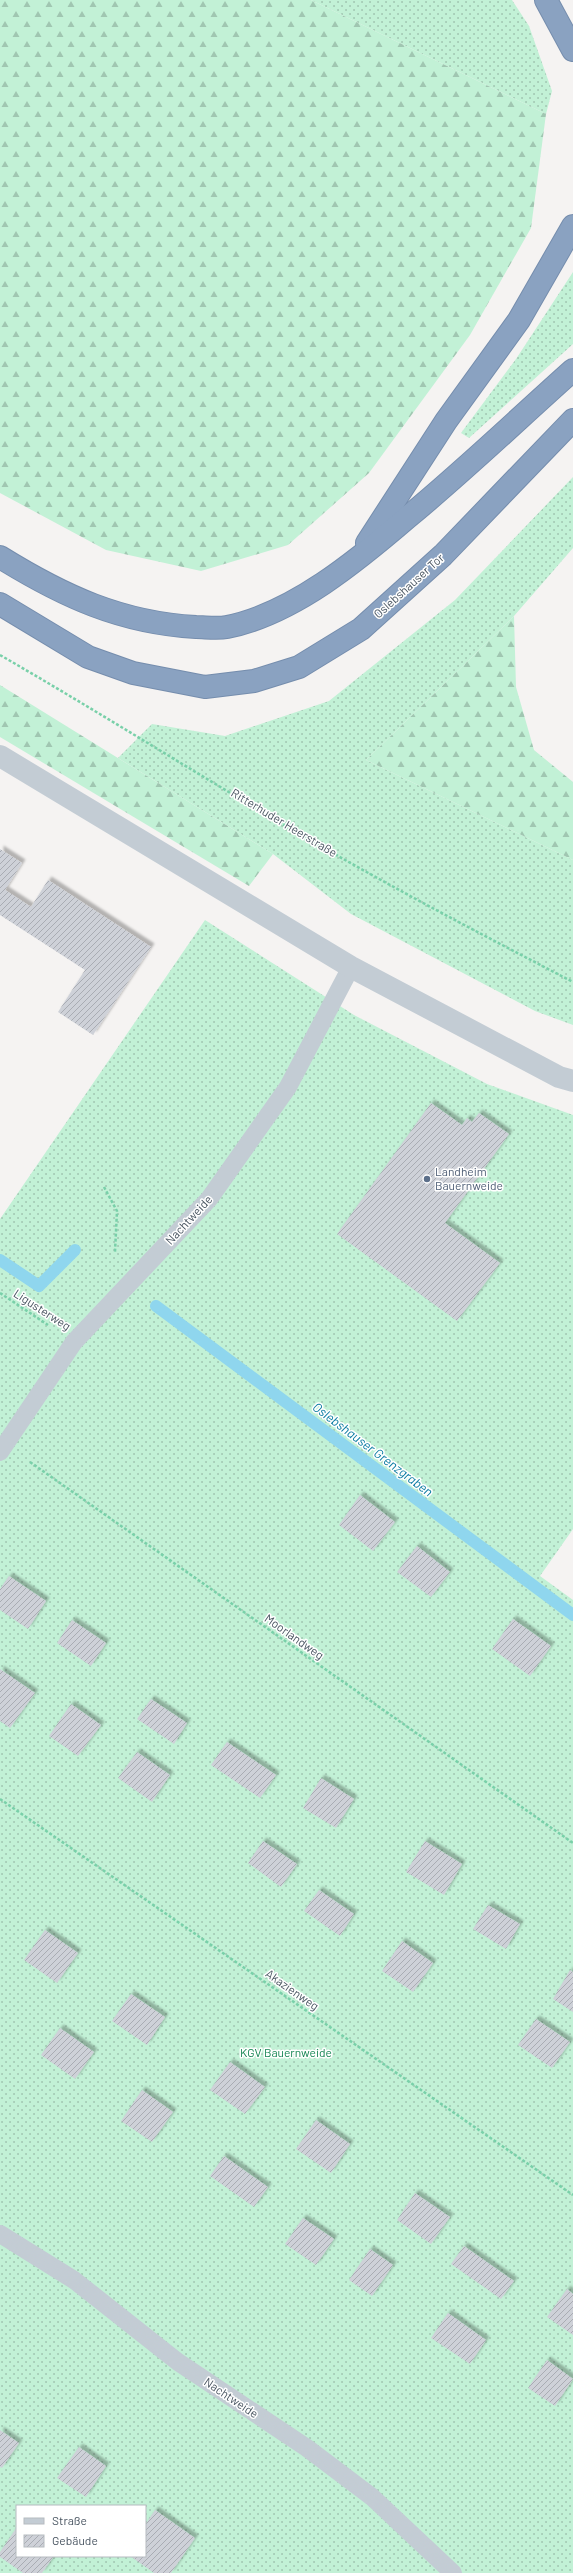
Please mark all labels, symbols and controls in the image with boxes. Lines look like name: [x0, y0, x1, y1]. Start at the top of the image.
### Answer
street label: Oslebshauser Tor: [370, 550, 447, 620]
street label: Ritterhuder Heerstraße: [229, 785, 340, 859]
place label: Landheim Bauernweide: [435, 1164, 503, 1192]
marker: Landheim Bauernweide: [422, 1174, 432, 1184]
street label: Nachtweide: [162, 1192, 215, 1247]
street label: Ligusterweg: [11, 1286, 74, 1333]
water label: Oslebshauser Grenzgraben: [310, 1398, 437, 1500]
street label: Moorlandweg: [262, 1611, 327, 1662]
street label: Akazienweg: [263, 1966, 322, 2013]
park label: KGV Bauernweide: [240, 2045, 332, 2059]
street label: Nachtweide: [202, 2374, 261, 2420]
legend: [16, 2505, 146, 2557]
text: Straße: [52, 2513, 87, 2527]
text: Gebäude: [52, 2533, 98, 2547]

